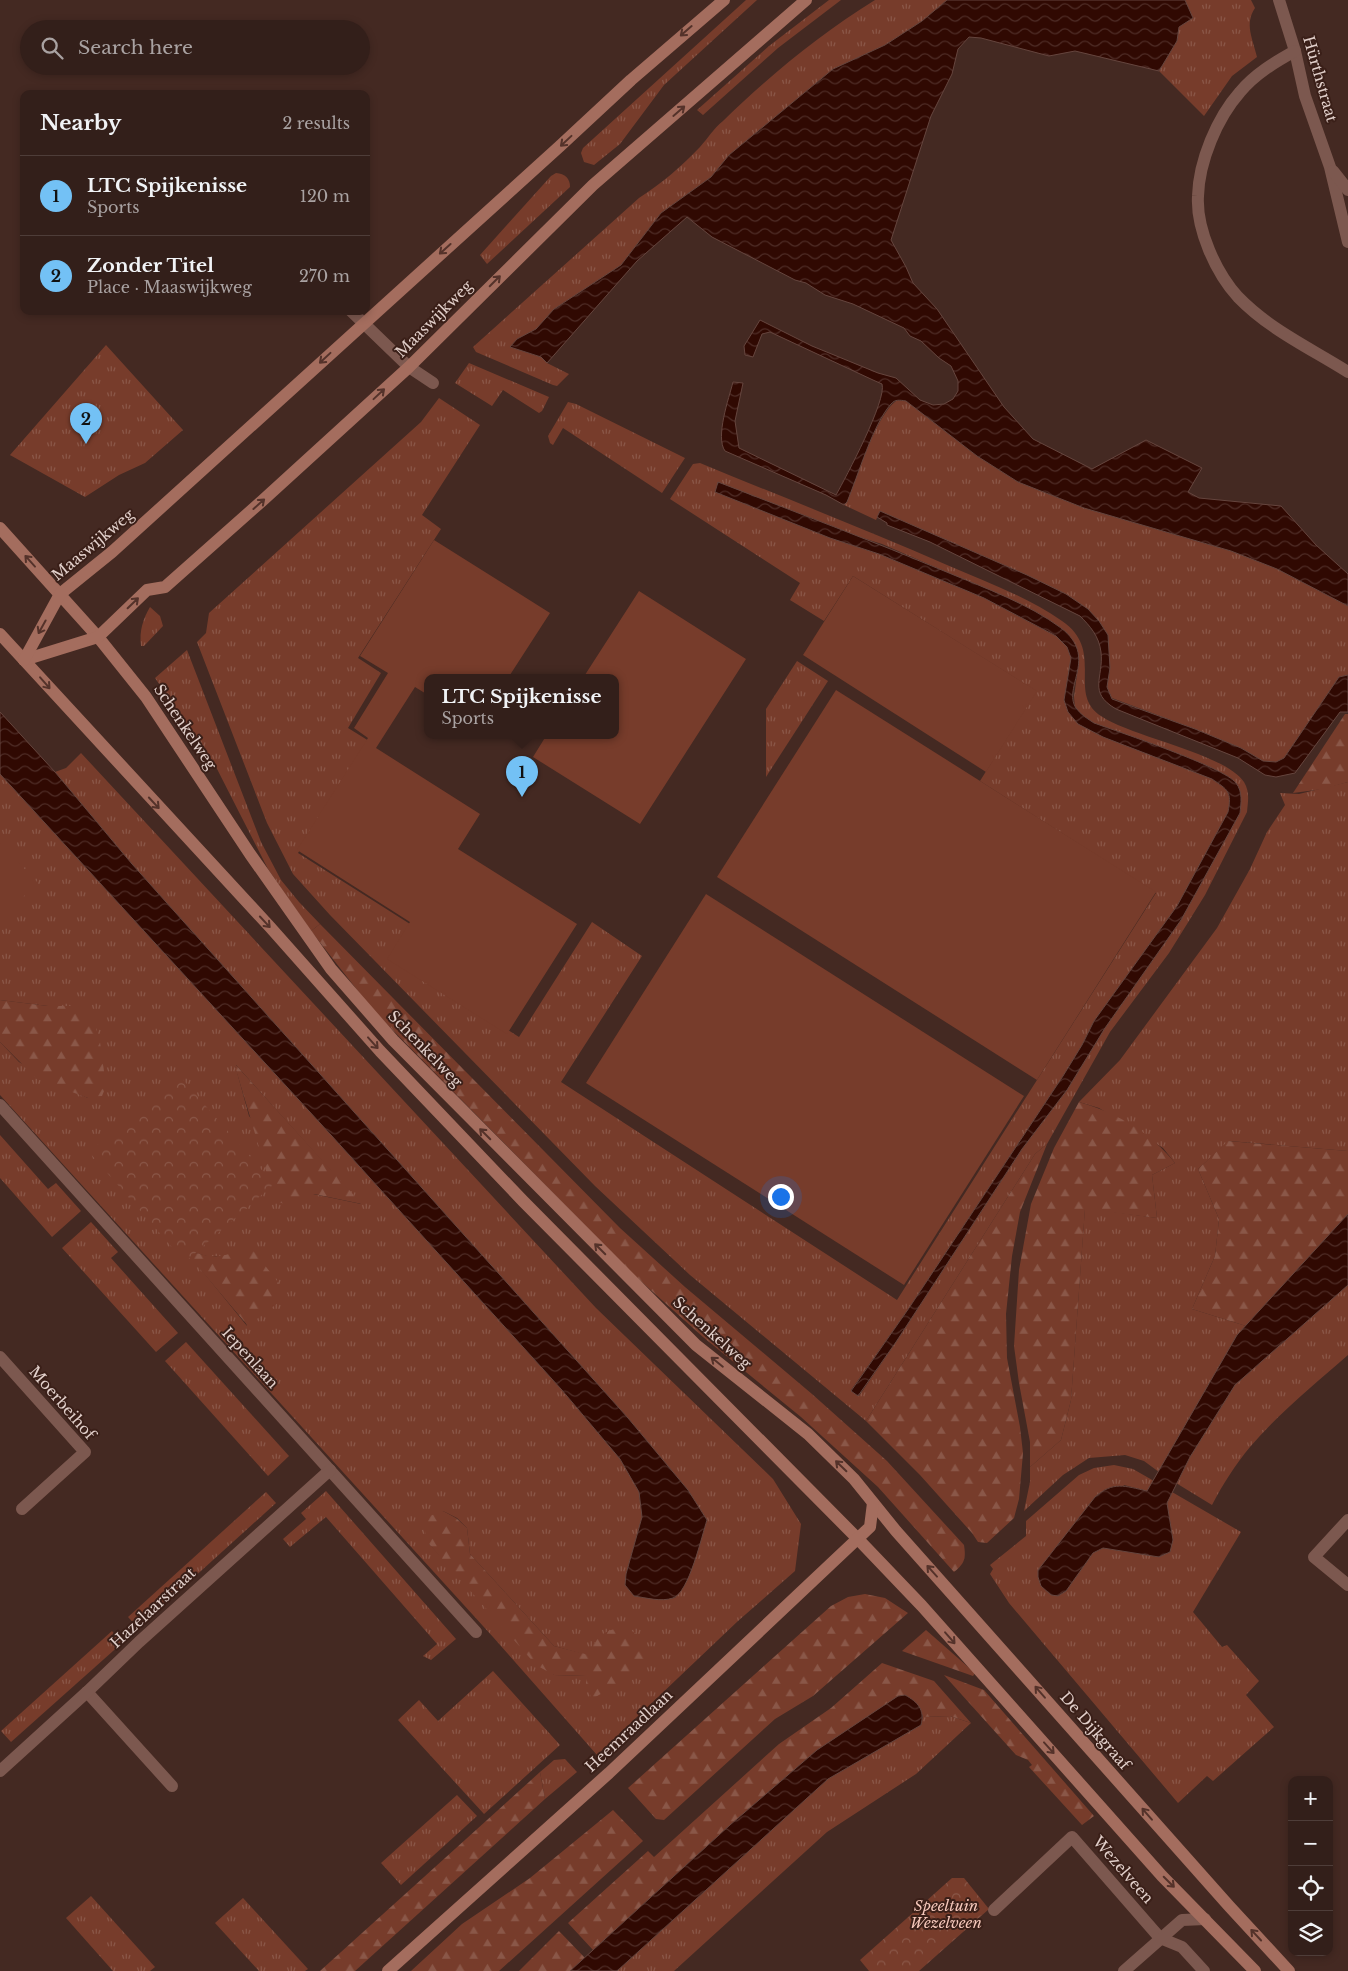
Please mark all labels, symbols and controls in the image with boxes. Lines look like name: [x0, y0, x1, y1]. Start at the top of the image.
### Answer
search box: [20, 20, 370, 75]
one-way arrow: [680, 26, 693, 37]
icon: search: [38, 34, 66, 62]
street label: Hürthstraat: [1299, 34, 1342, 124]
text: Search here: [78, 36, 193, 59]
one-way arrow: [672, 105, 685, 117]
text: Nearby: [40, 110, 121, 136]
text: 2 results: [282, 113, 350, 133]
one-way arrow: [560, 135, 572, 147]
text: LTC Spijkenisse: [87, 174, 247, 197]
text: 1: [53, 186, 59, 206]
text: 120 m: [300, 186, 350, 206]
text: Sports: [87, 197, 140, 217]
one-way arrow: [438, 243, 451, 255]
text: Zonder Titel: [87, 254, 214, 277]
text: 2: [51, 266, 61, 286]
text: 270 m: [299, 266, 350, 286]
street label: Maaswijkweg: [391, 275, 477, 361]
one-way arrow: [489, 276, 501, 288]
text: Place · Maaswijkweg: [87, 277, 252, 297]
one-way arrow: [318, 352, 331, 364]
one-way arrow: [372, 389, 385, 400]
pin: 2: [70, 403, 102, 444]
one-way arrow: [252, 499, 265, 510]
street label: Maaswijkweg: [48, 504, 138, 585]
one-way arrow: [24, 554, 36, 567]
one-way arrow: [127, 597, 140, 609]
one-way arrow: [37, 619, 47, 634]
popup: [424, 674, 619, 739]
one-way arrow: [39, 677, 50, 690]
street label: Schenkelweg: [150, 680, 222, 774]
text: LTC Spijkenisse: [441, 685, 602, 708]
text: Sports: [441, 708, 494, 728]
pin: 1: [506, 756, 538, 797]
one-way arrow: [148, 796, 160, 809]
one-way arrow: [259, 916, 271, 928]
street label: Schenkelweg: [384, 1006, 467, 1092]
one-way arrow: [367, 1037, 379, 1050]
one-way arrow: [479, 1127, 491, 1140]
your location: [768, 1184, 794, 1210]
one-way arrow: [593, 1243, 606, 1255]
street label: Schenkelweg: [669, 1292, 756, 1374]
street label: Iepenlaan: [218, 1323, 283, 1392]
one-way arrow: [711, 1356, 724, 1367]
street label: Moerbeihof: [25, 1362, 101, 1445]
one-way arrow: [834, 1460, 847, 1472]
street label: Hazelaarstraat: [106, 1563, 199, 1652]
one-way arrow: [926, 1564, 938, 1577]
one-way arrow: [944, 1631, 956, 1644]
street label: Heemraadlaan: [581, 1685, 676, 1776]
one-way arrow: [1034, 1686, 1045, 1699]
street label: De Dijkgraaf: [1056, 1688, 1136, 1775]
one-way arrow: [1043, 1741, 1055, 1754]
map controls: [1288, 1776, 1333, 1956]
button: +: [1288, 1776, 1333, 1821]
one-way arrow: [1142, 1808, 1153, 1821]
button: −: [1288, 1821, 1333, 1866]
street label: Wezelveen: [1088, 1831, 1158, 1907]
button: locate: [1288, 1866, 1333, 1911]
one-way arrow: [1162, 1876, 1175, 1888]
park label: Speeltuin Wezelveen: [910, 1896, 982, 1932]
button: layers: [1288, 1911, 1333, 1956]
one-way arrow: [1250, 1929, 1262, 1942]

